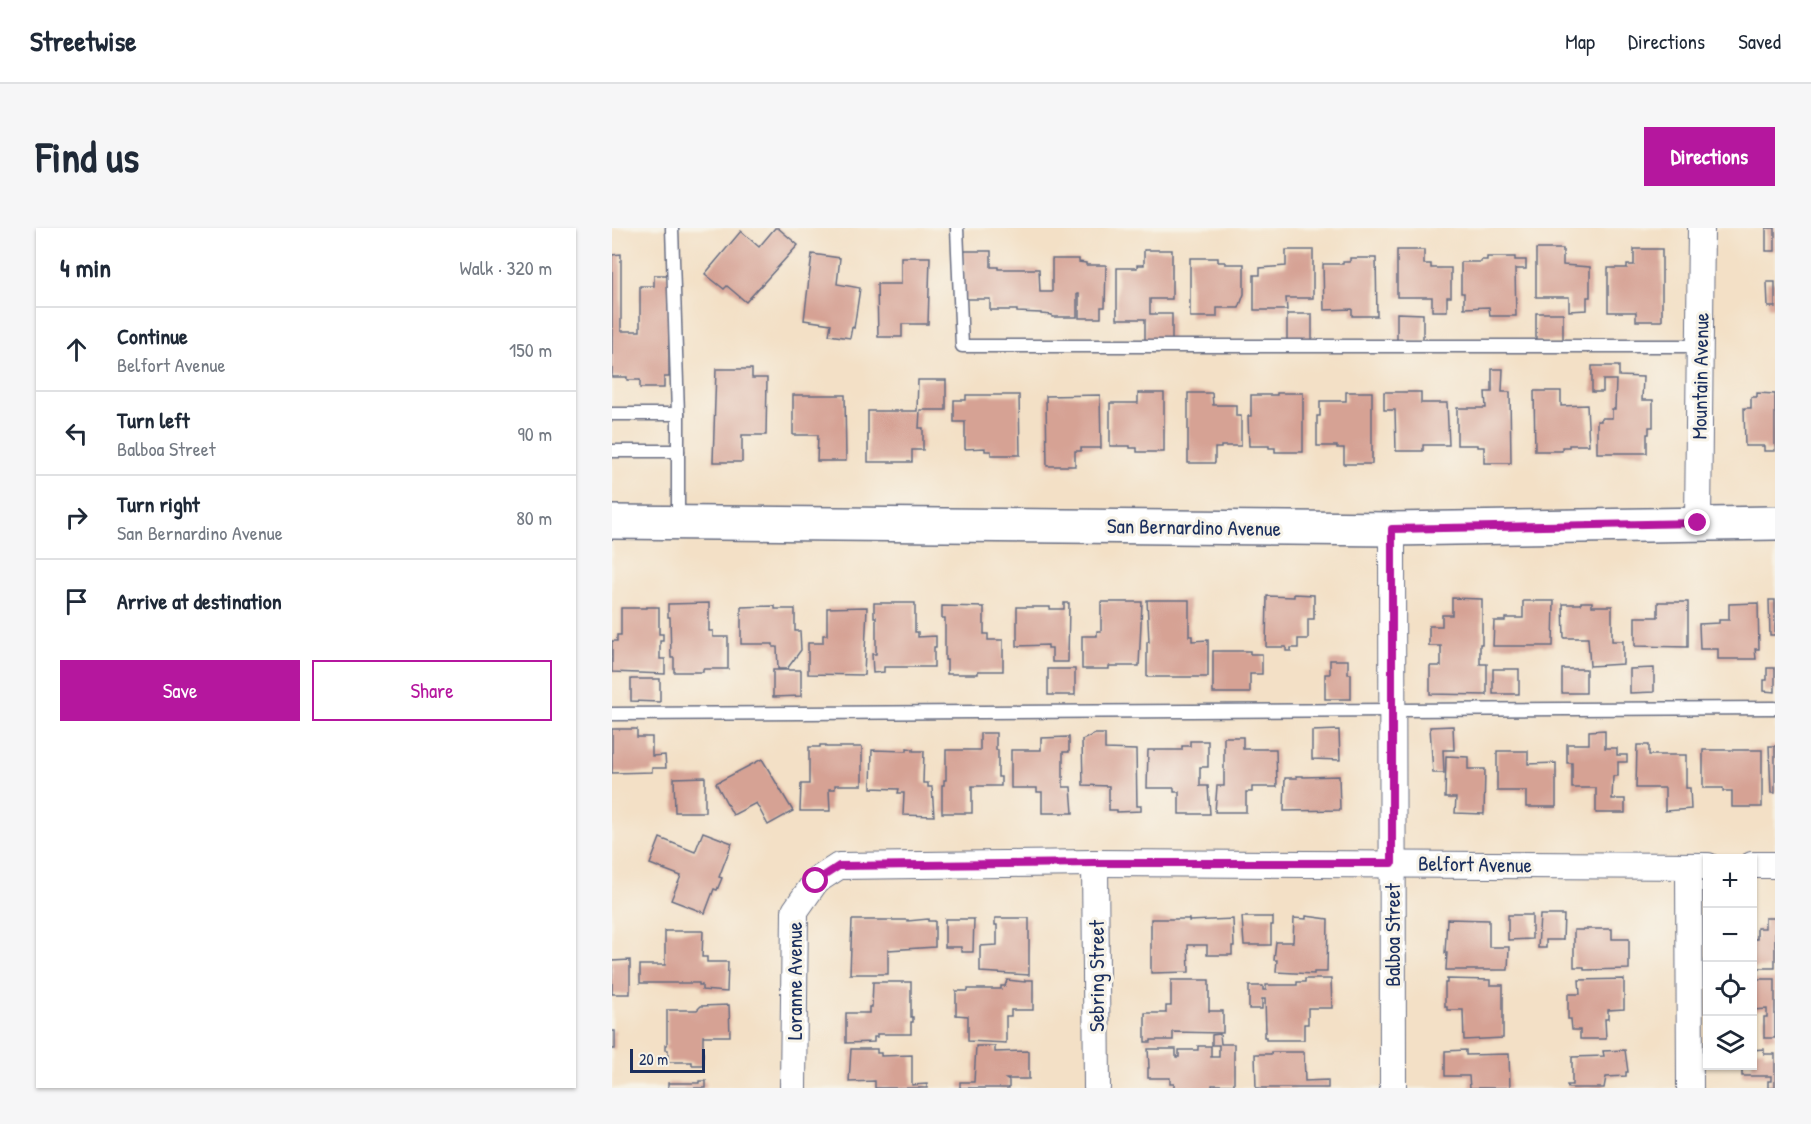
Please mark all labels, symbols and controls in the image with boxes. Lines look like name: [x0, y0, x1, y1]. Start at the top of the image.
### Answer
text: Streetwise: [30, 22, 136, 60]
text: Map: [1565, 27, 1595, 56]
text: Directions: [1628, 27, 1705, 56]
text: Saved: [1738, 27, 1781, 56]
button: Directions: [1644, 127, 1775, 186]
text: Find us: [36, 128, 139, 185]
text: 4 min: [60, 250, 111, 285]
text: Walk · 320 m: [460, 254, 552, 281]
street label: Mountain Avenue: [1684, 312, 1716, 440]
text: Continue: [117, 321, 188, 351]
icon: ahead: [60, 333, 93, 366]
text: 150 m: [509, 336, 552, 363]
text: Belfort Avenue: [117, 351, 226, 378]
text: Turn left: [117, 405, 190, 435]
icon: left: [60, 417, 93, 450]
text: 90 m: [518, 420, 552, 447]
text: Balboa Street: [117, 435, 216, 462]
text: Turn right: [117, 489, 200, 519]
icon: right: [60, 501, 93, 534]
text: 80 m: [516, 504, 552, 531]
route end: [1684, 509, 1710, 535]
street label: San Bernardino Avenue: [1107, 511, 1281, 543]
text: San Bernardino Avenue: [117, 519, 283, 546]
icon: arrive: [60, 585, 93, 618]
text: Arrive at destination: [117, 586, 282, 616]
button: Save: [60, 660, 300, 721]
button: Share: [312, 660, 552, 721]
street label: Belfort Avenue: [1418, 849, 1532, 879]
map controls: [1703, 854, 1757, 1070]
button: +: [1703, 854, 1757, 908]
route start: [802, 867, 828, 893]
street label: Balboa Street: [1378, 882, 1407, 987]
button: −: [1703, 908, 1757, 962]
street label: Sebring Street: [1082, 919, 1111, 1032]
street label: Loranne Avenue: [780, 922, 809, 1040]
button: locate: [1703, 962, 1757, 1016]
button: layers: [1703, 1016, 1757, 1070]
scale bar: [630, 1046, 705, 1074]
text: 20 m: [639, 1048, 668, 1070]

